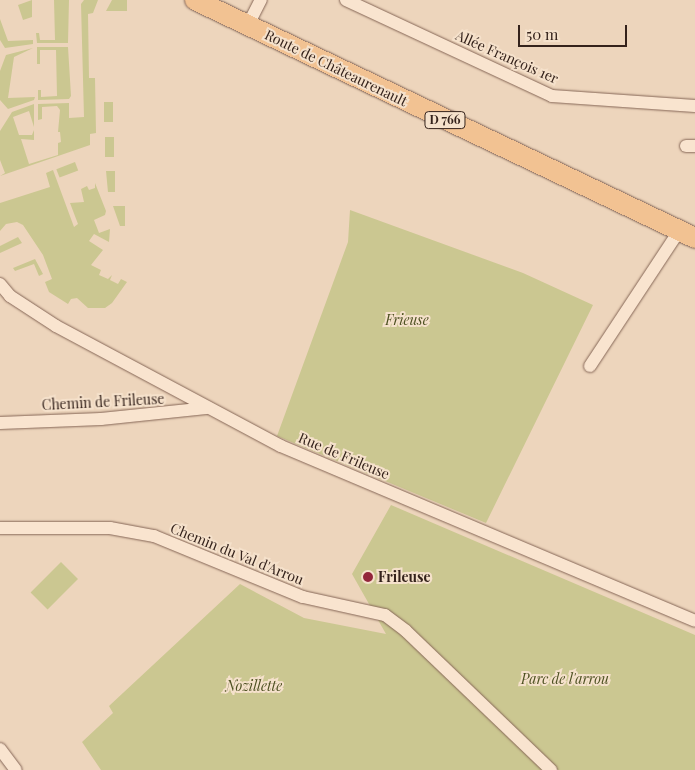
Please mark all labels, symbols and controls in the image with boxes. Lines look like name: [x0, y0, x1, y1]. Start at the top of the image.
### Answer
scale bar: [520, 15, 629, 47]
text: 50 m: [526, 24, 558, 44]
street label: Route de Châteaurenault: [262, 26, 410, 110]
street label: Allée François 1er: [453, 27, 561, 87]
road number: D 766: [424, 110, 466, 130]
park label: Frieuse: [385, 312, 429, 328]
street label: Chemin de Frileuse: [41, 390, 165, 414]
street label: Rue de Frileuse: [296, 429, 392, 483]
street label: Chemin du Val d'Arrou: [168, 520, 306, 588]
place label: Frileuse: [378, 569, 431, 585]
marker: Frileuse: [362, 571, 374, 583]
park label: Parc de l'arrou: [521, 671, 609, 687]
park label: Nozillette: [226, 678, 282, 694]

